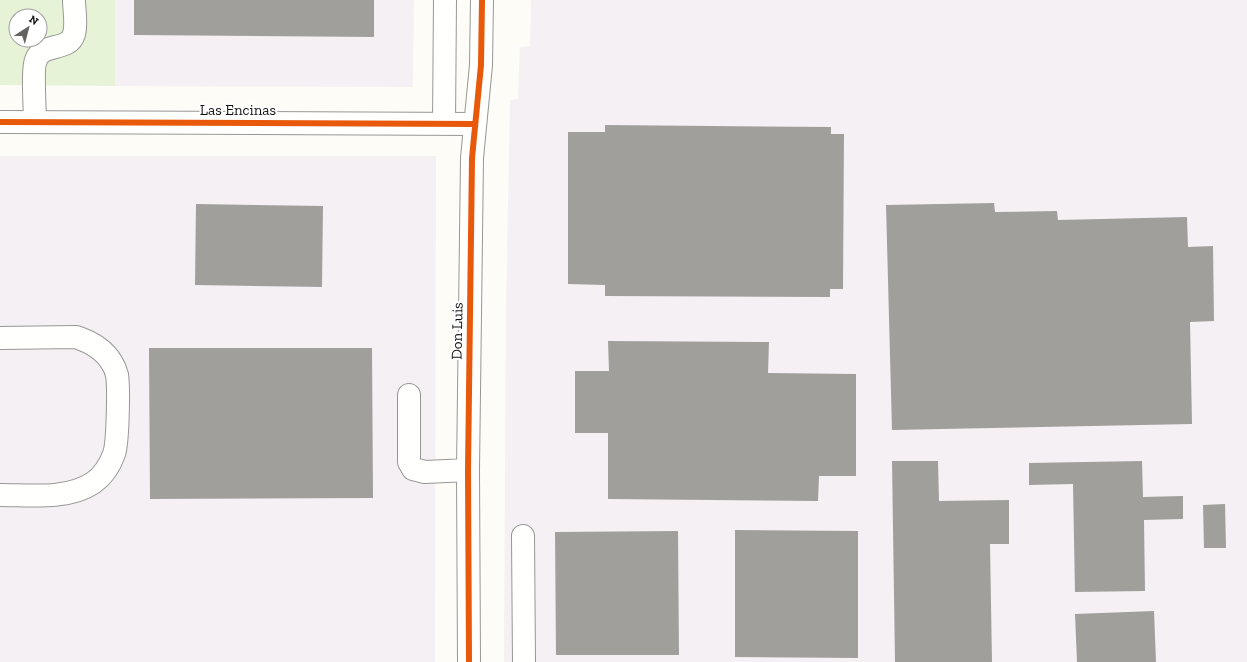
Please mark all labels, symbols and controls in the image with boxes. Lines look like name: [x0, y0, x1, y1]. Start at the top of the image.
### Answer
north arrow: [8, 8, 48, 48]
text: N: [26, 13, 41, 28]
street label: Las Encinas: [200, 101, 276, 119]
street label: Don Luis: [447, 302, 467, 360]

